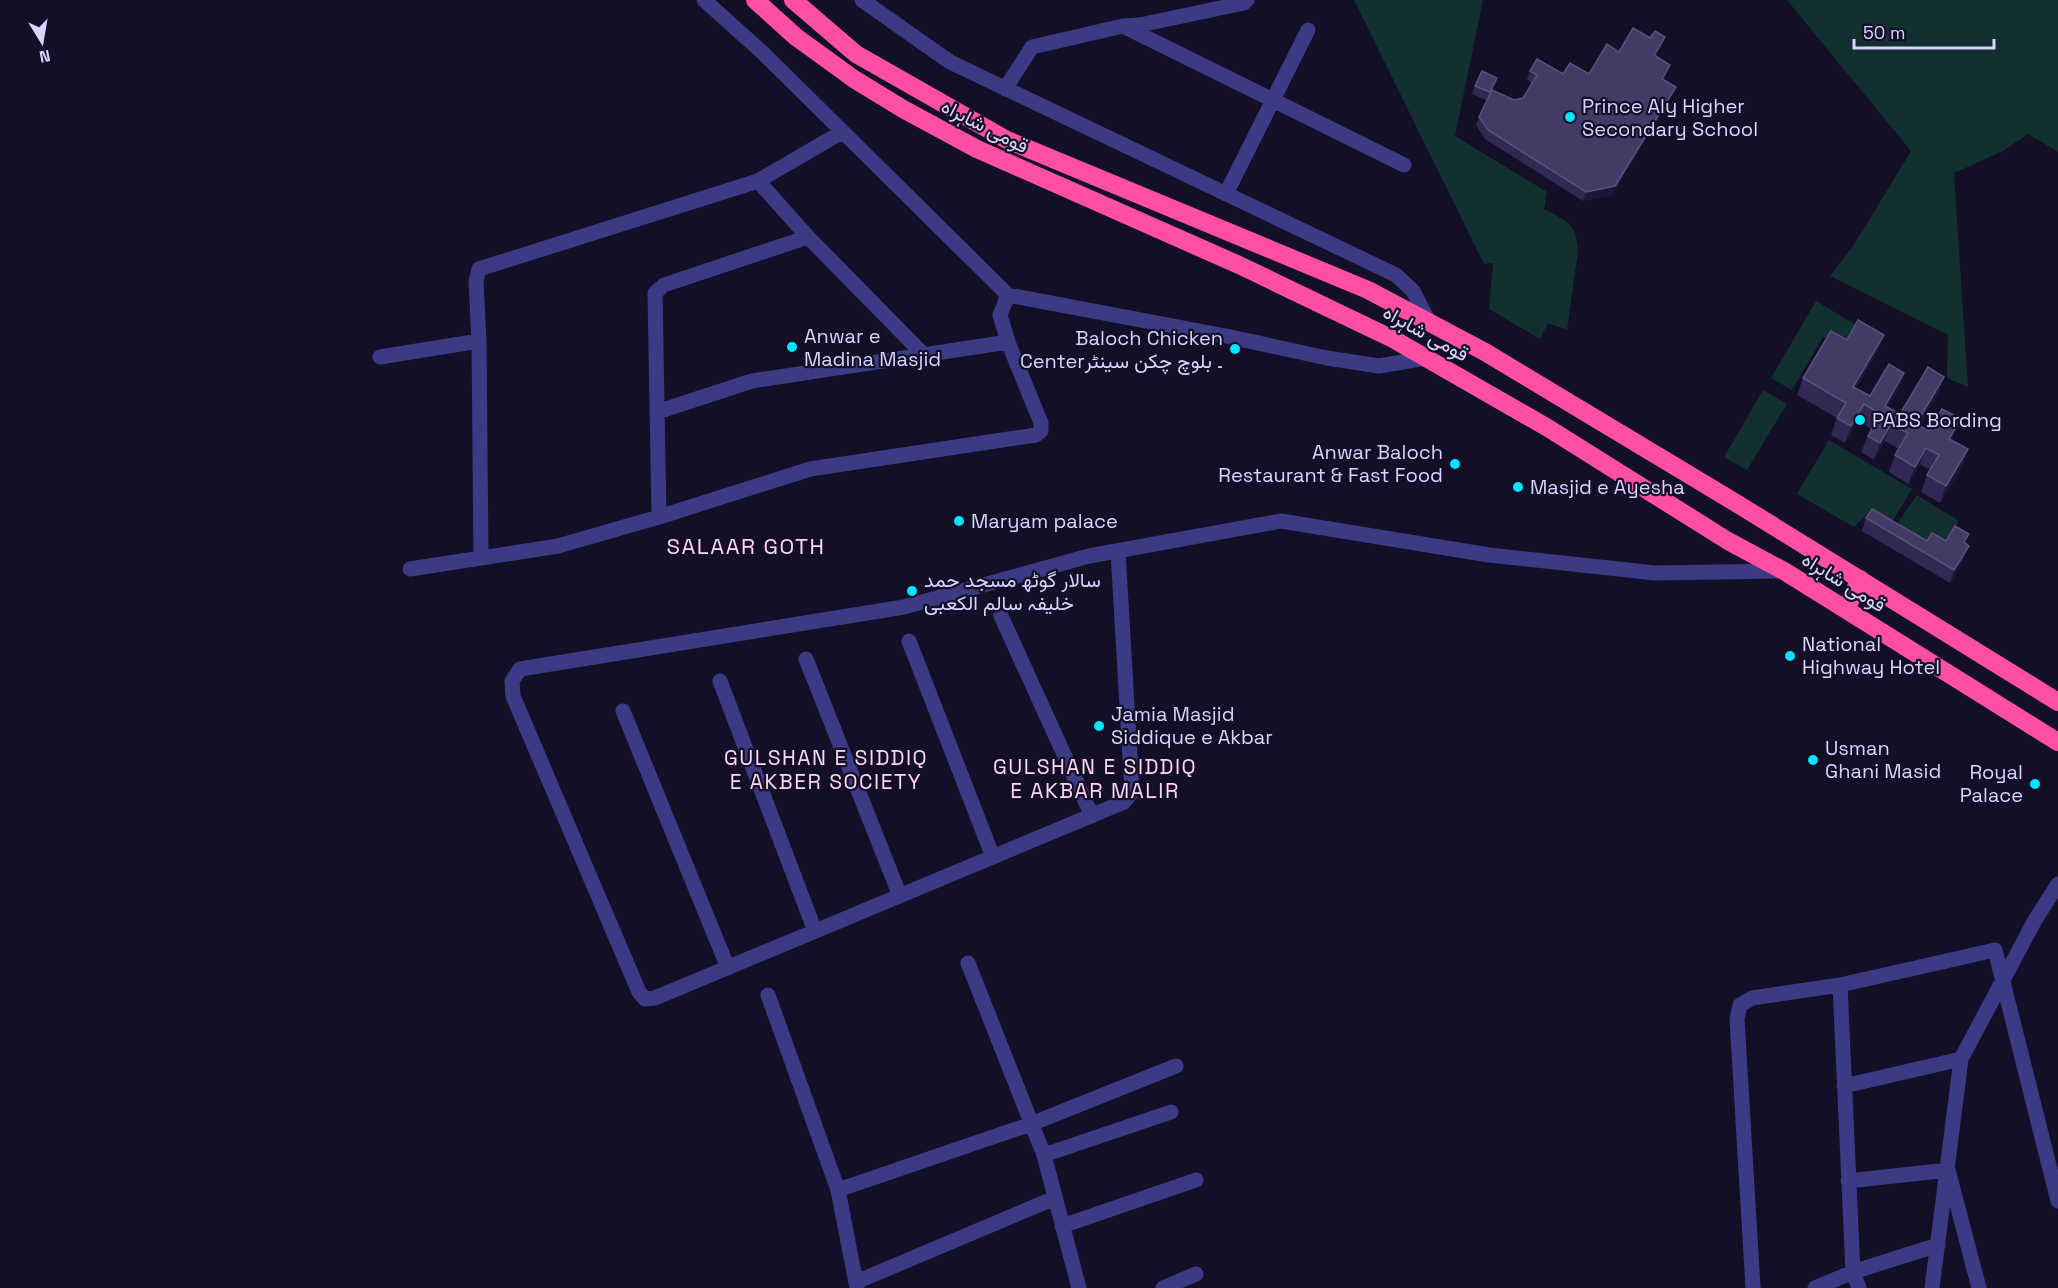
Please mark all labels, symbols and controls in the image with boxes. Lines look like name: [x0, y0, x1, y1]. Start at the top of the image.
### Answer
north arrow: [12, 12, 72, 72]
scale bar: [1854, 12, 1994, 50]
text: 50 m: [1863, 21, 1905, 44]
text: N: [37, 45, 52, 68]
street label: قومی شاہراہ: [937, 93, 1033, 159]
place label: Prince Aly Higher Secondary School: [1582, 93, 1758, 142]
marker: Prince Aly Higher Secondary School: [1563, 110, 1577, 124]
street label: قومی شاہراہ: [1378, 299, 1474, 367]
place label: Anwar e Madina Masjid: [804, 323, 941, 372]
place label: Baloch Chicken Center۔ بلوچ چکن سینٹر: [1020, 325, 1223, 375]
marker: Anwar e Madina Masjid: [785, 340, 799, 354]
marker: Baloch Chicken Center۔ بلوچ چکن سینٹر: [1228, 342, 1242, 356]
place label: PABS Bording: [1872, 407, 2002, 433]
marker: PABS Bording: [1853, 413, 1867, 427]
place label: Anwar Baloch Restaurant & Fast Food: [1218, 439, 1443, 488]
marker: Anwar Baloch Restaurant & Fast Food: [1448, 457, 1462, 471]
place label: Masjid e Ayesha: [1530, 474, 1685, 500]
marker: Masjid e Ayesha: [1511, 480, 1525, 494]
place label: Maryam palace: [971, 508, 1118, 534]
marker: Maryam palace: [952, 514, 966, 528]
district label: SALAAR GOTH: [667, 532, 825, 560]
street label: قومی شاہراہ: [1797, 546, 1891, 618]
place label: سالار گوٹھ مسجد حمد خلیفہ سالم الکعبی: [924, 567, 1101, 616]
marker: سالار گوٹھ مسجد حمد خلیفہ سالم الکعبی: [905, 584, 919, 598]
place label: National Highway Hotel: [1802, 631, 1940, 680]
marker: National Highway Hotel: [1783, 649, 1797, 663]
place label: Jamia Masjid Siddique e Akbar: [1111, 701, 1273, 750]
marker: Jamia Masjid Siddique e Akbar: [1092, 719, 1106, 733]
place label: Usman Ghani Masid: [1825, 735, 1941, 784]
district label: GULSHAN E SIDDIQ E AKBER SOCIETY: [724, 744, 928, 795]
district label: GULSHAN E SIDDIQ E AKBAR MALIR: [993, 753, 1197, 804]
marker: Usman Ghani Masid: [1806, 753, 1820, 767]
place label: Royal Palace: [1960, 759, 2023, 808]
marker: Royal Palace: [2028, 777, 2042, 791]

